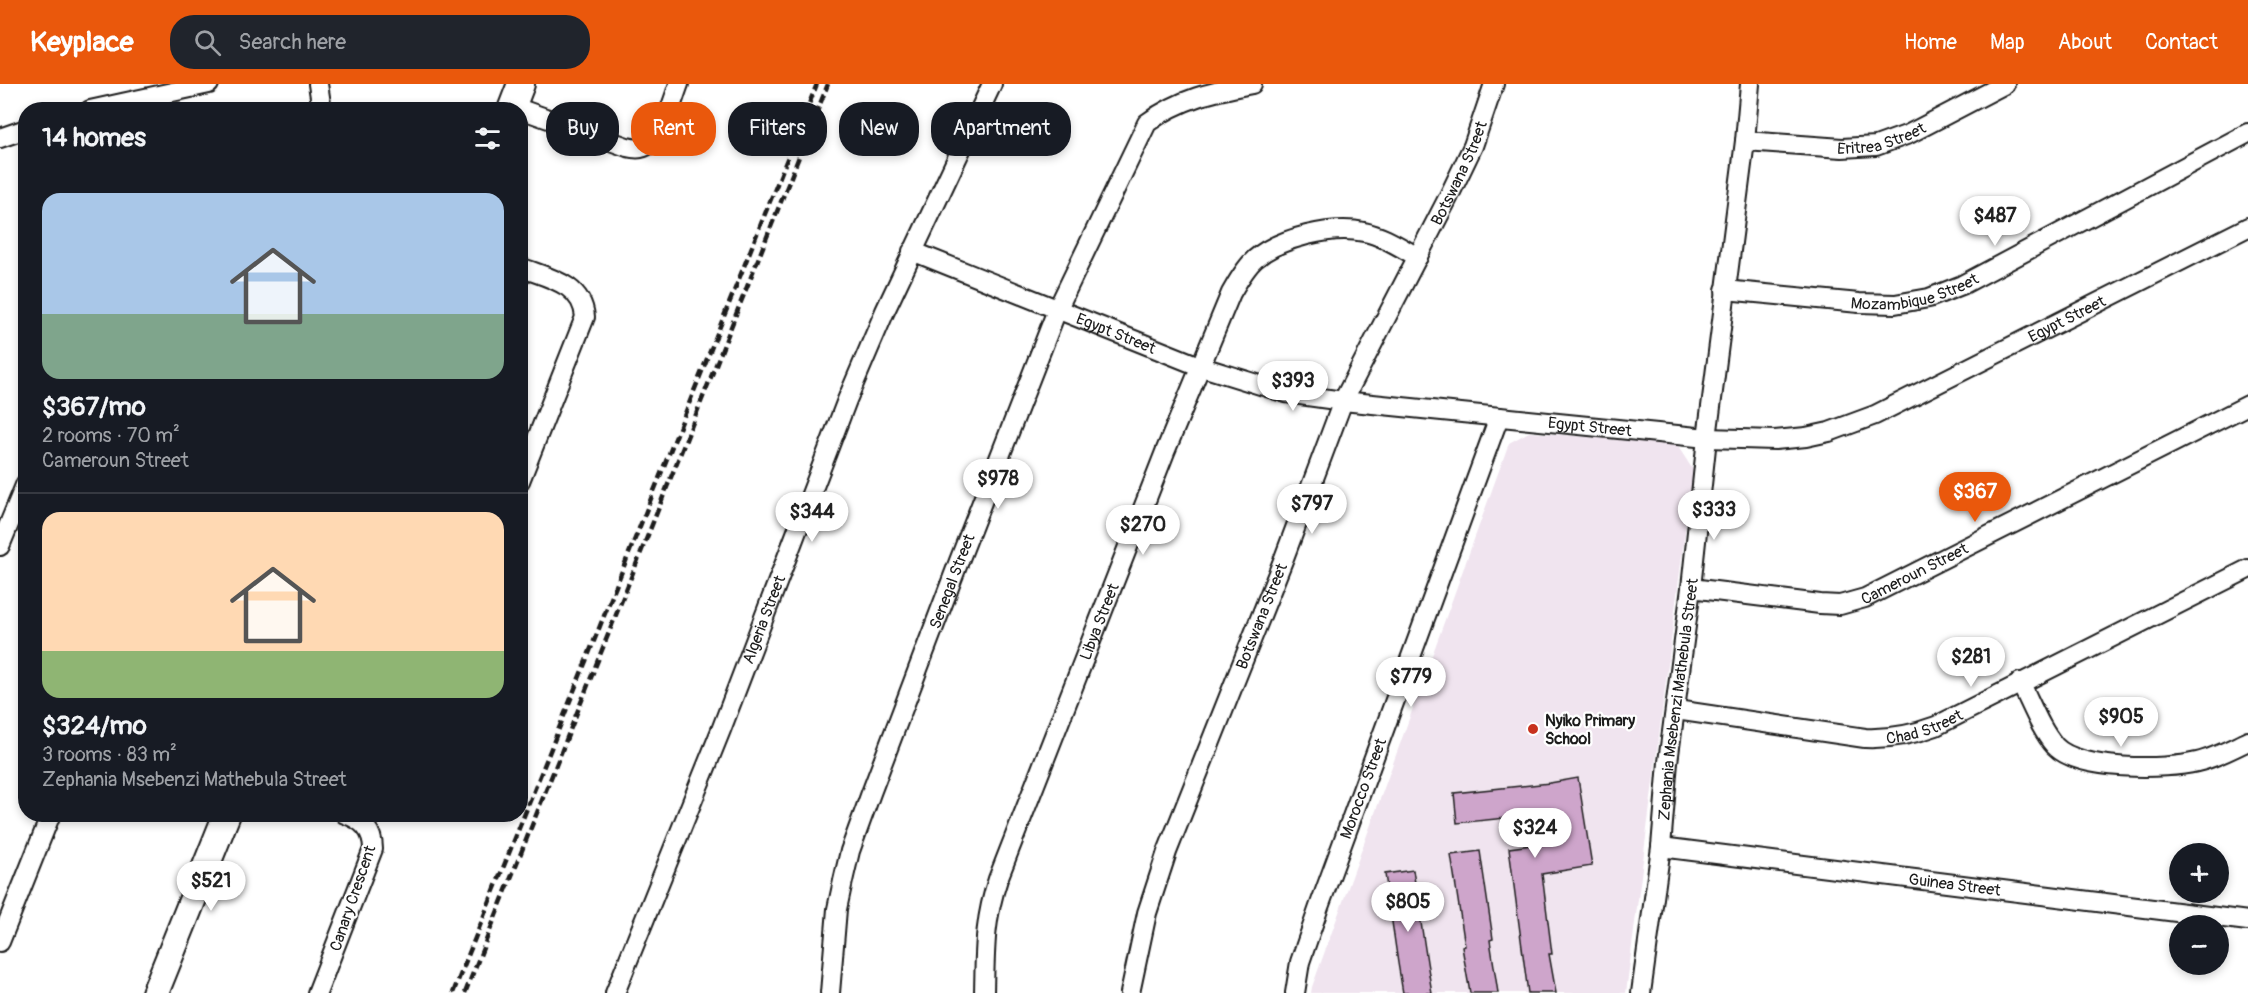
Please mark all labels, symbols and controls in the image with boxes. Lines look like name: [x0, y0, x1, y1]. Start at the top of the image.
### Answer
search box: [170, 15, 590, 69]
text: Keyplace: [30, 25, 134, 60]
icon: search: [191, 26, 224, 59]
text: Search here: [239, 28, 346, 56]
text: Home: [1904, 29, 1957, 56]
text: Map: [1990, 29, 2025, 56]
text: About: [2058, 29, 2112, 56]
text: Contact: [2145, 29, 2218, 56]
chip: Buy: [546, 102, 619, 156]
chip: Rent: [631, 102, 716, 156]
chip: Filters: [728, 102, 827, 156]
chip: New: [839, 102, 919, 156]
chip: Apartment: [931, 102, 1071, 156]
street label: Botswana Street: [1427, 118, 1492, 229]
street label: Eritrea Street: [1836, 118, 1930, 159]
text: 14 homes: [42, 122, 146, 154]
icon: filters: [471, 122, 504, 155]
pin: $487: [1959, 196, 2031, 247]
text: $487: [1973, 203, 2017, 228]
icon: home: [219, 232, 327, 340]
street label: Mozambique Street: [1850, 269, 1983, 315]
street label: Egypt Street: [2025, 291, 2110, 347]
street label: Egypt Street: [1073, 309, 1159, 359]
pin: $393: [1257, 361, 1329, 412]
text: $393: [1271, 368, 1315, 393]
text: $367/mo: [42, 391, 146, 423]
street label: Egypt Street: [1547, 413, 1633, 441]
text: 2 rooms · 70 m²: [42, 423, 180, 448]
text: Cameroun Street: [42, 448, 189, 473]
pin: $978: [962, 459, 1034, 510]
text: $978: [977, 466, 1019, 491]
pin: $367: [1939, 472, 2011, 523]
text: $367: [1953, 479, 1997, 504]
pin: $797: [1276, 484, 1348, 535]
pin: $333: [1678, 490, 1750, 541]
text: $797: [1291, 491, 1333, 516]
pin: $344: [776, 492, 848, 543]
text: $333: [1692, 497, 1736, 522]
text: $344: [789, 499, 835, 524]
pin: $270: [1107, 505, 1179, 556]
text: $270: [1120, 512, 1166, 537]
street label: Senegal Street: [925, 531, 980, 632]
street label: Cameroun Street: [1858, 539, 1972, 609]
icon: home: [219, 551, 327, 659]
street label: Botswana Street: [1232, 560, 1292, 672]
street label: Algeria Street: [738, 572, 790, 667]
street label: Zephania Msebenzi Mathebula Street: [1654, 577, 1703, 821]
street label: Libya Street: [1076, 580, 1124, 663]
pin: $281: [1935, 637, 2007, 688]
text: $281: [1951, 644, 1991, 669]
pin: $779: [1375, 657, 1447, 708]
text: $779: [1390, 664, 1432, 689]
pin: $905: [2085, 697, 2157, 748]
text: $905: [2098, 704, 2144, 729]
street label: Chad Street: [1885, 705, 1967, 749]
text: $324/mo: [42, 710, 147, 742]
place label: Nyiko Primary School: [1545, 711, 1635, 749]
marker: Nyiko Primary School: [1526, 722, 1540, 736]
street label: Morocco Street: [1336, 735, 1391, 842]
text: 3 rooms · 83 m²: [42, 742, 177, 767]
text: Zephania Msebenzi Mathebula Street: [42, 767, 347, 792]
pin: $324: [1499, 808, 1571, 859]
text: $324: [1513, 815, 1557, 840]
street label: Canary Crescent: [325, 842, 381, 954]
map controls: [2169, 843, 2229, 975]
button: +: [2169, 843, 2229, 903]
pin: $521: [175, 861, 247, 912]
text: $521: [191, 868, 231, 893]
street label: Guinea Street: [1907, 869, 2002, 901]
pin: $805: [1372, 882, 1444, 933]
text: $805: [1385, 889, 1431, 914]
button: −: [2169, 915, 2229, 975]

